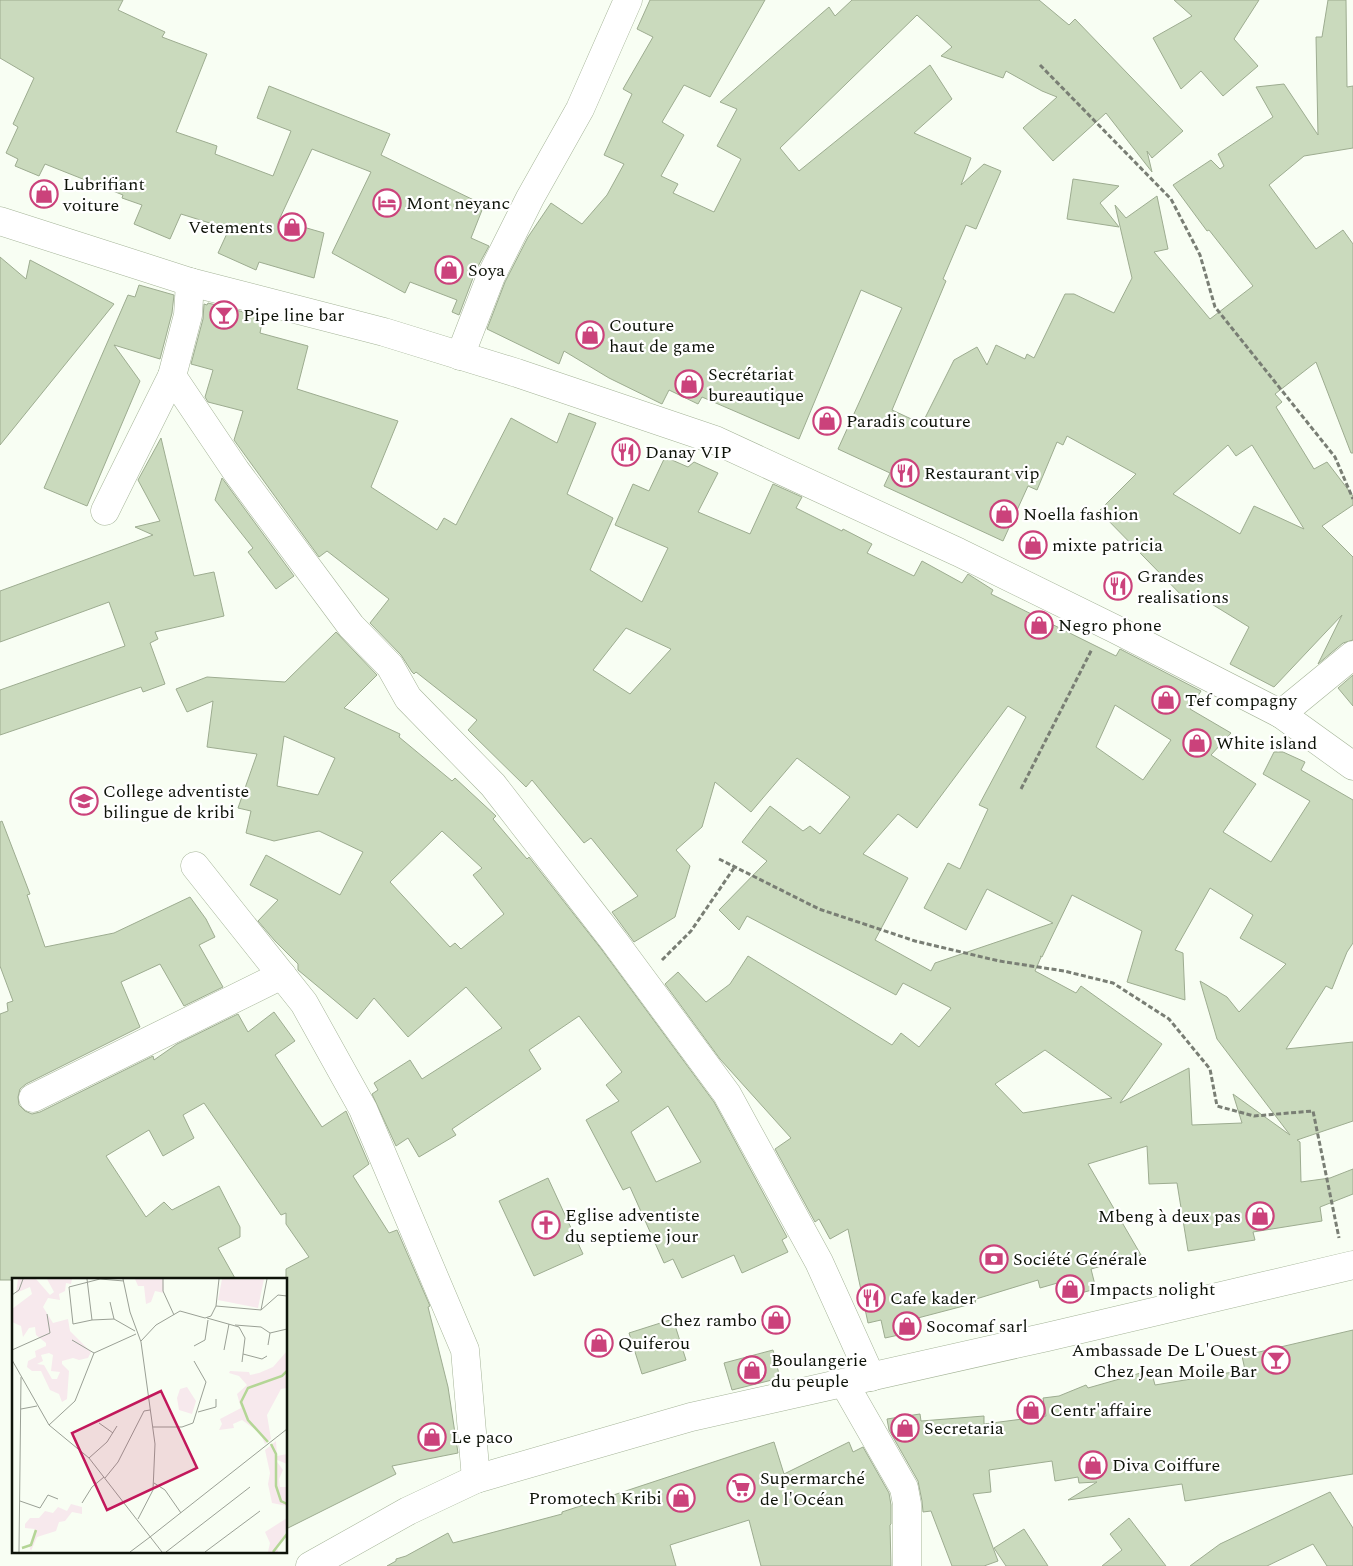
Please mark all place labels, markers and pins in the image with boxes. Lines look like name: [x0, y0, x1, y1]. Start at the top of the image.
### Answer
place label: Lubrifiant voiture: [62, 171, 145, 219]
shop icon: Lubrifiant voiture: [29, 179, 59, 209]
hotel icon: Mont neyanc: [372, 188, 402, 218]
place label: Mont neyanc: [406, 190, 510, 217]
shop icon: Vetements: [277, 212, 307, 242]
place label: Vetements: [188, 214, 273, 241]
shop icon: Soya: [434, 255, 464, 285]
place label: Soya: [468, 257, 505, 284]
bar icon: Pipe line bar: [209, 300, 239, 330]
place label: Pipe line bar: [243, 302, 344, 329]
place label: Couture haut de game: [609, 312, 715, 360]
shop icon: Couture haut de game: [575, 320, 605, 350]
place label: Secrétariat bureautique: [708, 361, 804, 409]
shop icon: Secrétariat bureautique: [674, 369, 704, 399]
shop icon: Paradis couture: [812, 406, 842, 436]
place label: Paradis couture: [846, 408, 971, 435]
restaurant icon: Danay VIP: [611, 437, 641, 467]
place label: Danay VIP: [645, 439, 732, 466]
restaurant icon: Restaurant vip: [890, 458, 920, 488]
place label: Restaurant vip: [924, 460, 1039, 487]
shop icon: Noella fashion: [989, 499, 1019, 529]
place label: Noella fashion: [1023, 501, 1139, 528]
shop icon: mixte patricia: [1018, 530, 1048, 560]
place label: mixte patricia: [1052, 532, 1163, 559]
place label: Grandes realisations: [1137, 563, 1229, 611]
restaurant icon: Grandes realisations: [1103, 571, 1133, 601]
shop icon: Negro phone: [1024, 610, 1054, 640]
place label: Negro phone: [1058, 612, 1162, 639]
shop icon: Tef compagny: [1151, 685, 1181, 715]
place label: Tef compagny: [1185, 687, 1298, 714]
shop icon: White island: [1182, 728, 1212, 758]
place label: White island: [1216, 730, 1317, 757]
place label: College adventiste bilingue de kribi: [103, 778, 249, 826]
school or university icon: College adventiste bilingue de kribi: [69, 786, 99, 816]
shop icon: Mbeng à deux pas: [1245, 1201, 1275, 1231]
place label: Eglise adventiste du septieme jour: [565, 1202, 700, 1250]
place label: Mbeng à deux pas: [1098, 1203, 1241, 1230]
church icon: Eglise adventiste du septieme jour: [531, 1210, 561, 1240]
bank icon: Société Générale: [979, 1244, 1009, 1274]
place label: Société Générale: [1013, 1246, 1147, 1273]
shop icon: Impacts nolight: [1055, 1274, 1085, 1304]
place label: Impacts nolight: [1089, 1276, 1216, 1303]
restaurant icon: Cafe kader: [856, 1283, 886, 1313]
place label: Cafe kader: [890, 1285, 976, 1312]
shop icon: Chez rambo: [761, 1305, 791, 1335]
place label: Chez rambo: [660, 1307, 757, 1334]
shop icon: Socomaf sarl: [892, 1311, 922, 1341]
place label: Socomaf sarl: [926, 1313, 1028, 1340]
shop icon: Quiferou: [584, 1328, 614, 1358]
place label: Quiferou: [618, 1330, 690, 1357]
place label: Ambassade De L'Ouest Chez Jean Moile Bar: [1071, 1337, 1257, 1385]
bar icon: Ambassade De L'Ouest Chez Jean Moile Bar: [1261, 1345, 1291, 1375]
place label: Boulangerie du peuple: [771, 1347, 867, 1395]
shop icon: Boulangerie du peuple: [737, 1355, 767, 1385]
shop icon: Centr'affaire: [1016, 1395, 1046, 1425]
place label: Centr'affaire: [1050, 1397, 1152, 1424]
shop icon: Secretaria: [890, 1413, 920, 1443]
place label: Secretaria: [924, 1415, 1004, 1442]
shop icon: Le paco: [417, 1422, 447, 1452]
place label: Le paco: [451, 1424, 513, 1451]
shop icon: Diva Coiffure: [1078, 1450, 1108, 1480]
place label: Diva Coiffure: [1112, 1452, 1220, 1479]
place label: Supermarché de l'Océan: [760, 1465, 865, 1513]
supermarket icon: Supermarché de l'Océan: [726, 1473, 756, 1503]
shop icon: Promotech Kribi: [666, 1483, 696, 1513]
place label: Promotech Kribi: [529, 1485, 662, 1512]

